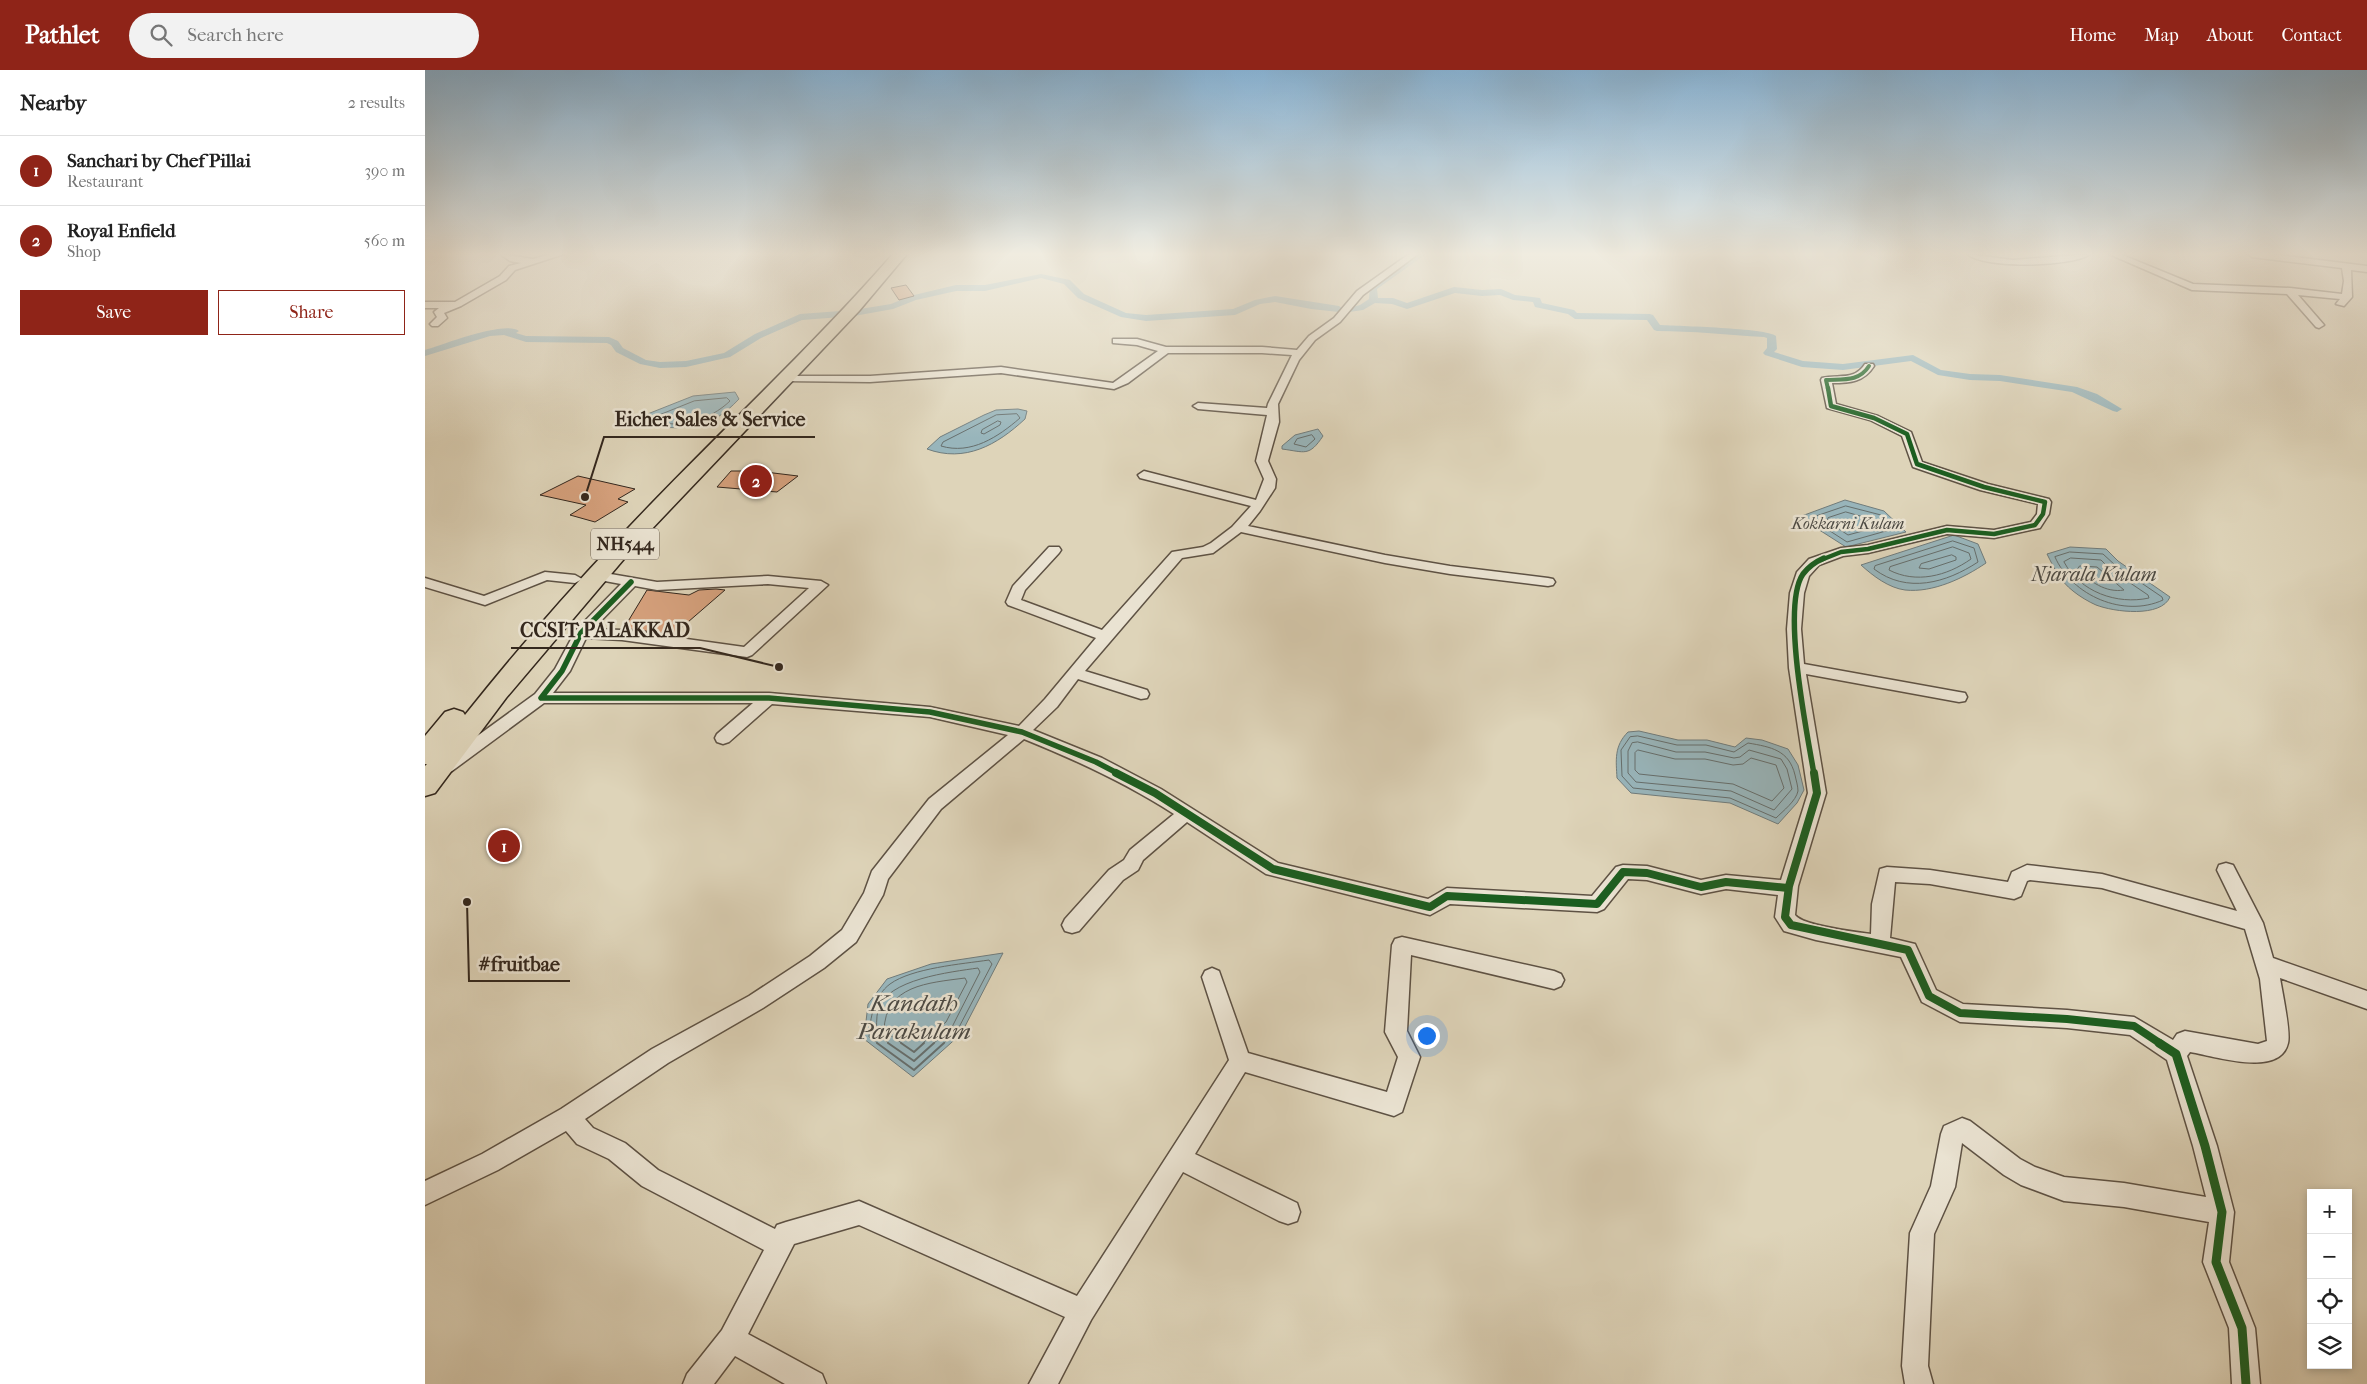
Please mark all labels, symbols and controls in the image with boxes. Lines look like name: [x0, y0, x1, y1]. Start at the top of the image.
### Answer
search box: [129, 13, 479, 58]
text: Pathlet: [25, 21, 99, 49]
icon: search: [147, 21, 175, 49]
text: Search here: [187, 24, 284, 46]
text: Home: [2069, 25, 2116, 46]
text: Map: [2144, 25, 2179, 46]
text: About: [2207, 25, 2253, 46]
text: Contact: [2281, 25, 2342, 46]
text: Nearby: [20, 91, 86, 115]
text: 2 results: [348, 93, 405, 112]
text: Sanchari by Chef Pillai: [67, 150, 251, 172]
text: 1: [33, 161, 39, 180]
text: 390 m: [364, 161, 405, 180]
text: Restaurant: [67, 172, 143, 191]
text: Royal Enfield: [67, 220, 176, 242]
text: 2: [32, 231, 40, 250]
text: 560 m: [364, 231, 405, 250]
text: Shop: [67, 242, 101, 261]
button: Save: [20, 290, 208, 335]
button: Share: [218, 290, 405, 335]
callout: Eicher Sales & Service: [604, 402, 815, 437]
text: Eicher Sales & Service: [614, 408, 806, 431]
pin: 2: [740, 462, 772, 500]
water label: Kokkarni Kulam: [1791, 514, 1904, 533]
road number: NH544: [591, 528, 659, 559]
water label: Njarala Kulam: [2030, 563, 2157, 586]
callout: CCSIT PALAKKAD: [511, 613, 700, 648]
text: CCSIT PALAKKAD: [520, 619, 690, 642]
pin: 1: [488, 827, 520, 865]
callout: #fruitbae: [469, 946, 570, 981]
text: #fruitbae: [478, 953, 560, 976]
water label: Kandath Parakulam: [856, 989, 971, 1045]
your location: [1414, 1023, 1440, 1049]
map controls: [2307, 1189, 2352, 1369]
button: +: [2307, 1189, 2352, 1234]
button: −: [2307, 1234, 2352, 1279]
button: locate: [2307, 1279, 2352, 1324]
button: layers: [2307, 1324, 2352, 1369]

